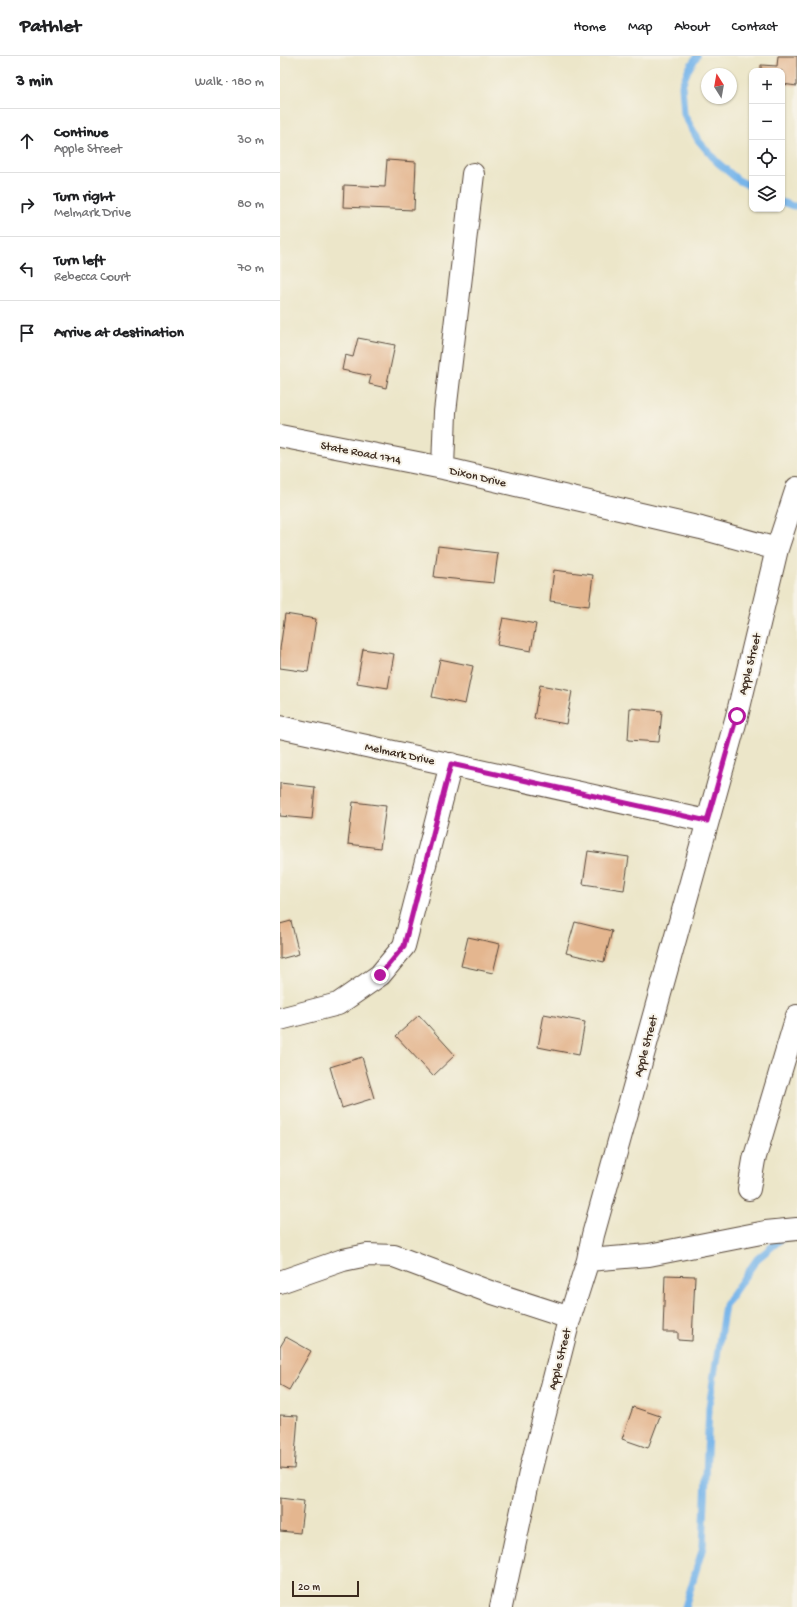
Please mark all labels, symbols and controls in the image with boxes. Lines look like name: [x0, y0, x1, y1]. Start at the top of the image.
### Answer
text: Pathlet: [20, 16, 81, 39]
text: Home: [574, 19, 606, 36]
text: Map: [628, 19, 652, 36]
text: About: [674, 19, 710, 36]
text: Contact: [732, 19, 777, 36]
north arrow: [701, 68, 737, 104]
map controls: [749, 68, 785, 212]
button: +: [749, 68, 785, 104]
text: 3 min: [16, 72, 53, 92]
text: Walk · 180 m: [195, 75, 264, 90]
button: −: [749, 104, 785, 140]
text: Continue: [54, 124, 108, 142]
icon: ahead: [16, 130, 38, 152]
text: 30 m: [238, 133, 264, 148]
button: locate: [749, 140, 785, 176]
text: Apple Street: [54, 142, 122, 157]
button: layers: [749, 176, 785, 212]
text: Turn right: [54, 188, 114, 206]
icon: right: [16, 194, 38, 216]
text: 80 m: [237, 197, 264, 212]
text: Melmark Drive: [54, 206, 131, 221]
text: Turn left: [54, 252, 105, 270]
icon: left: [16, 258, 38, 280]
text: 70 m: [238, 261, 264, 276]
text: Rebecca Court: [54, 270, 130, 285]
icon: arrive: [16, 322, 38, 344]
text: Arrive at destination: [54, 324, 184, 342]
street label: State Road 1714: [319, 439, 402, 469]
street label: Dixon Drive: [447, 464, 508, 491]
street label: Apple Street: [737, 631, 766, 697]
route start: [728, 707, 746, 725]
street label: Melmark Drive: [363, 741, 437, 769]
route end: [371, 966, 389, 984]
street label: Apple Street: [632, 1013, 662, 1079]
street label: Apple Street: [547, 1326, 576, 1392]
scale bar: [292, 1579, 359, 1598]
text: 20 m: [298, 1582, 320, 1594]

